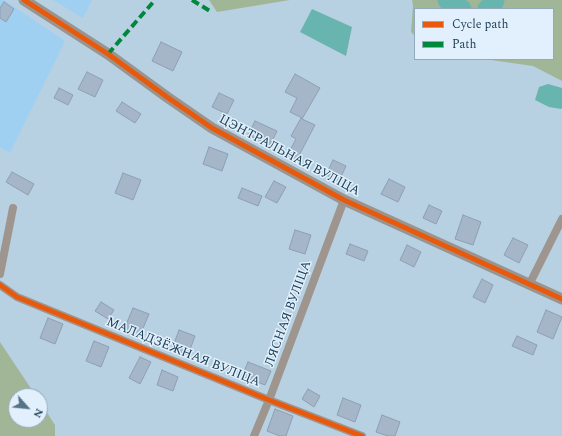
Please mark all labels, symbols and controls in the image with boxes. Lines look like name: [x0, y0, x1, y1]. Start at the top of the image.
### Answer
legend: [414, 8, 554, 60]
text: Cycle path: [452, 15, 509, 34]
text: Path: [452, 35, 477, 54]
street label: ЦЭНТРАЛЬНАЯ ВУЛІЦА: [216, 112, 362, 200]
street label: ЛЯСНАЯ ВУЛІЦА: [263, 259, 315, 369]
street label: МАЛАДЗЁЖНАЯ ВУЛІЦА: [104, 315, 262, 391]
north arrow: [8, 388, 48, 428]
text: N: [29, 405, 48, 421]

